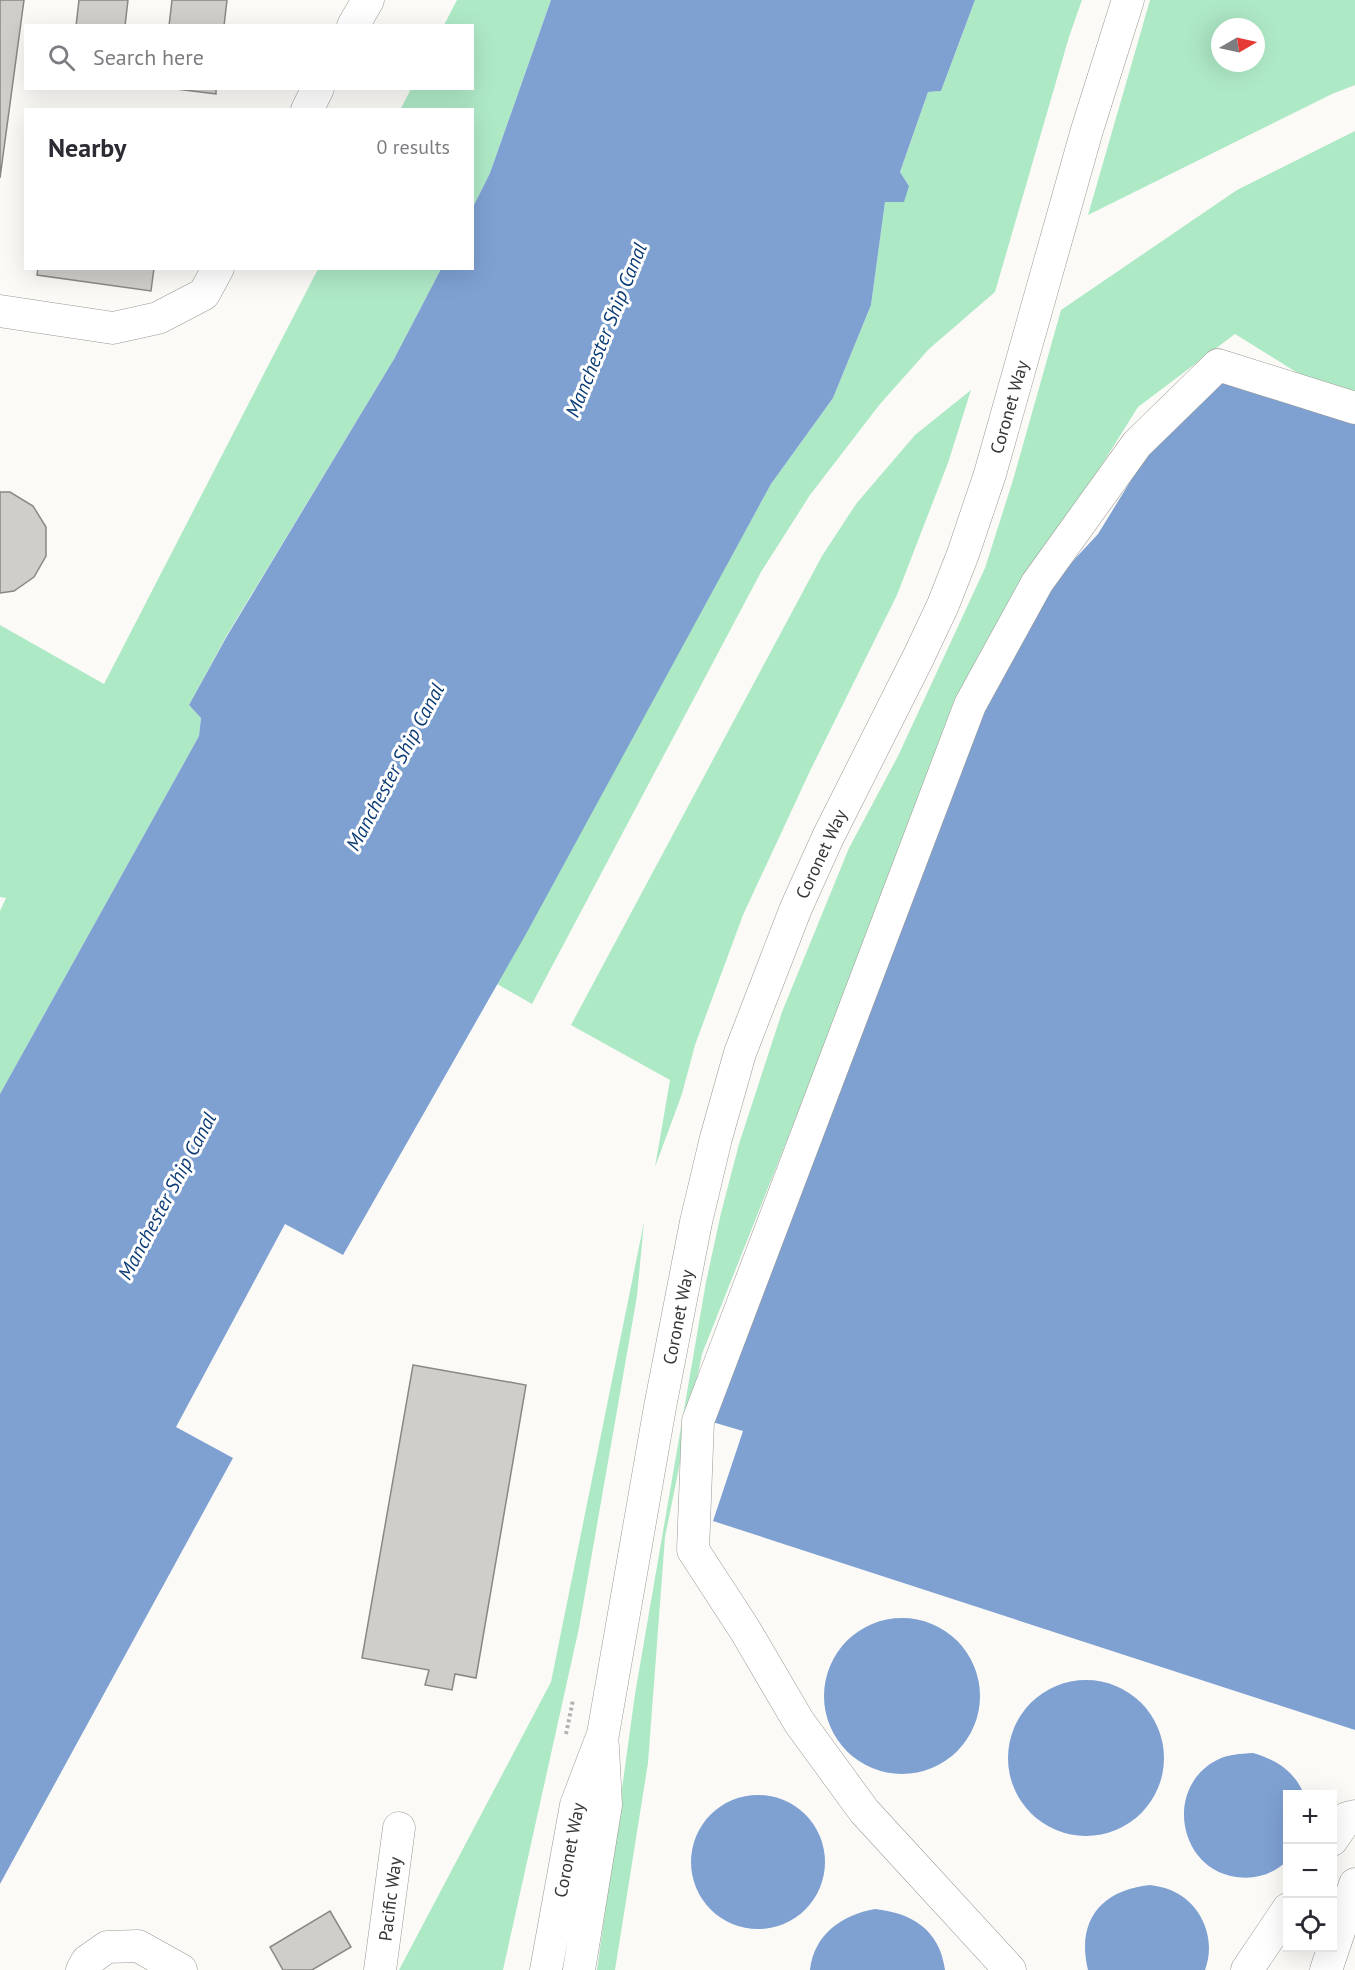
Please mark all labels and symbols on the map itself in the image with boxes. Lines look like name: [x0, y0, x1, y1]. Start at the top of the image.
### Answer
north arrow: [1211, 18, 1265, 72]
water label: Manchester Ship Canal: [559, 239, 653, 421]
street label: Coronet Way: [985, 357, 1033, 456]
water label: Manchester Ship Canal: [340, 678, 450, 855]
street label: Coronet Way: [790, 805, 852, 902]
water label: Manchester Ship Canal: [112, 1107, 222, 1284]
street label: Coronet Way: [658, 1267, 699, 1366]
street label: Coronet Way: [549, 1800, 590, 1899]
street label: Pacific Way: [373, 1855, 407, 1942]

